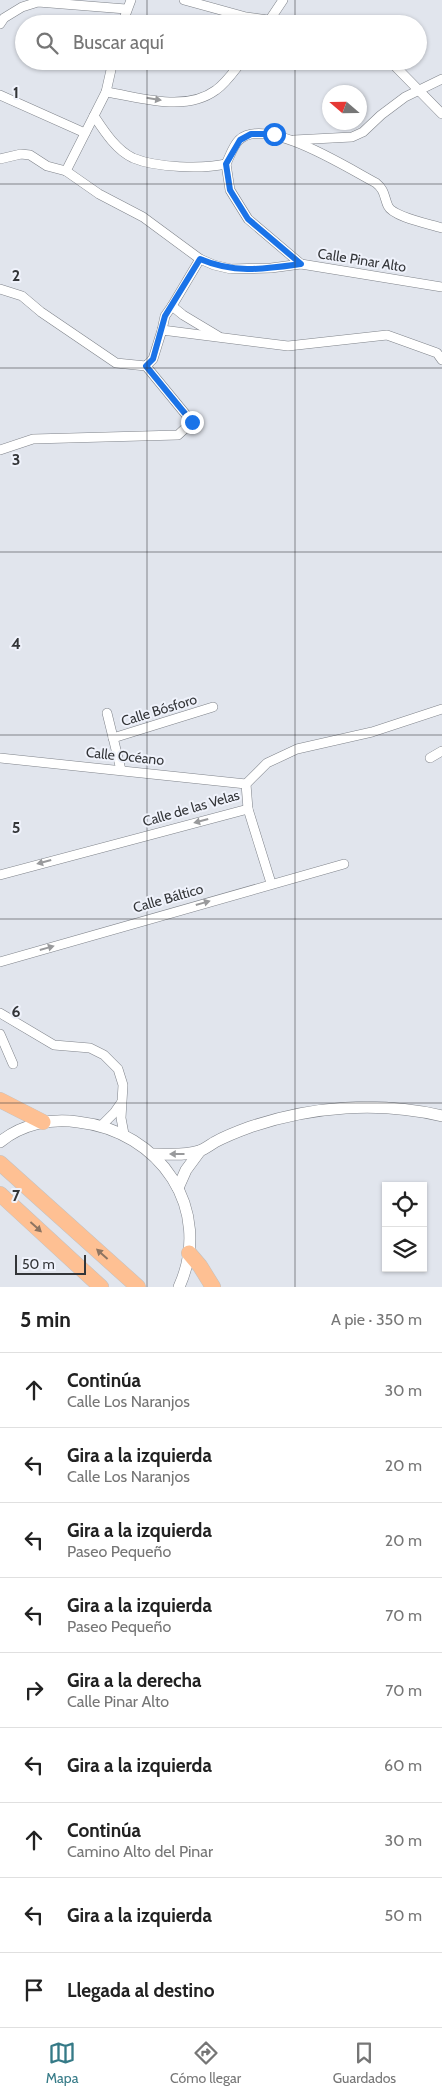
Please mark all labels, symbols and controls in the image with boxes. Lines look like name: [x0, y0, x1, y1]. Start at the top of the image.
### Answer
search box: [15, 15, 427, 70]
icon: search: [33, 29, 61, 57]
text: Buscar aquí: [73, 31, 164, 54]
text: 1: [13, 83, 19, 102]
north arrow: [322, 85, 367, 130]
one-way arrow: [146, 96, 162, 104]
route start: [263, 123, 286, 146]
street label: Calle Pinar Alto: [316, 244, 408, 276]
text: 2: [12, 266, 20, 285]
route end: [181, 411, 204, 434]
text: 3: [12, 450, 20, 469]
text: 4: [11, 634, 21, 653]
street label: Calle Bósforo: [119, 690, 199, 730]
street label: Calle Océano: [85, 743, 165, 769]
street label: Calle de las Velas: [140, 786, 242, 830]
one-way arrow: [194, 817, 209, 825]
text: 5: [12, 818, 20, 837]
one-way arrow: [37, 859, 52, 867]
street label: Calle Báltico: [131, 879, 205, 917]
one-way arrow: [195, 898, 210, 906]
one-way arrow: [39, 944, 54, 952]
text: 6: [12, 1002, 21, 1021]
one-way arrow: [169, 1150, 185, 1158]
map controls: [382, 1182, 427, 1272]
button: locate: [382, 1182, 427, 1227]
text: 7: [12, 1186, 21, 1205]
one-way arrow: [30, 1221, 42, 1233]
button: layers: [382, 1227, 427, 1272]
one-way arrow: [96, 1248, 108, 1260]
scale bar: [15, 1252, 86, 1275]
text: 50 m: [22, 1255, 55, 1273]
text: 5 min: [20, 1307, 71, 1332]
text: A pie · 350 m: [331, 1310, 422, 1329]
text: Continúa: [67, 1369, 141, 1392]
icon: ahead: [20, 1376, 48, 1404]
text: 30 m: [385, 1381, 422, 1400]
text: Calle Los Naranjos: [67, 1392, 190, 1411]
text: Gira a la izquierda: [67, 1444, 212, 1467]
icon: left: [20, 1451, 48, 1479]
text: 20 m: [385, 1456, 422, 1475]
text: Calle Los Naranjos: [67, 1467, 190, 1486]
text: Gira a la izquierda: [67, 1519, 212, 1542]
icon: left: [20, 1526, 48, 1554]
text: 20 m: [385, 1531, 422, 1550]
text: Paseo Pequeño: [67, 1542, 171, 1561]
text: Gira a la izquierda: [67, 1594, 212, 1617]
icon: left: [20, 1601, 48, 1629]
text: 70 m: [385, 1606, 422, 1625]
text: Paseo Pequeño: [67, 1617, 171, 1636]
text: Gira a la derecha: [67, 1669, 202, 1692]
icon: right: [20, 1676, 48, 1704]
text: 70 m: [385, 1681, 422, 1700]
text: Calle Pinar Alto: [67, 1692, 169, 1711]
icon: left: [20, 1751, 48, 1779]
text: Gira a la izquierda: [67, 1754, 212, 1777]
text: 60 m: [384, 1756, 422, 1775]
text: Continúa: [67, 1819, 141, 1842]
icon: ahead: [20, 1826, 48, 1854]
text: 30 m: [385, 1831, 422, 1850]
text: Camino Alto del Pinar: [67, 1842, 213, 1861]
icon: left: [20, 1901, 48, 1929]
text: Gira a la izquierda: [67, 1904, 212, 1927]
text: 50 m: [385, 1906, 422, 1925]
icon: arrive: [20, 1976, 48, 2004]
text: Llegada al destino: [67, 1979, 214, 2002]
tab: Mapa: [46, 2039, 78, 2087]
tab: Cómo llegar: [170, 2039, 241, 2087]
tab: Guardados: [333, 2039, 396, 2087]

